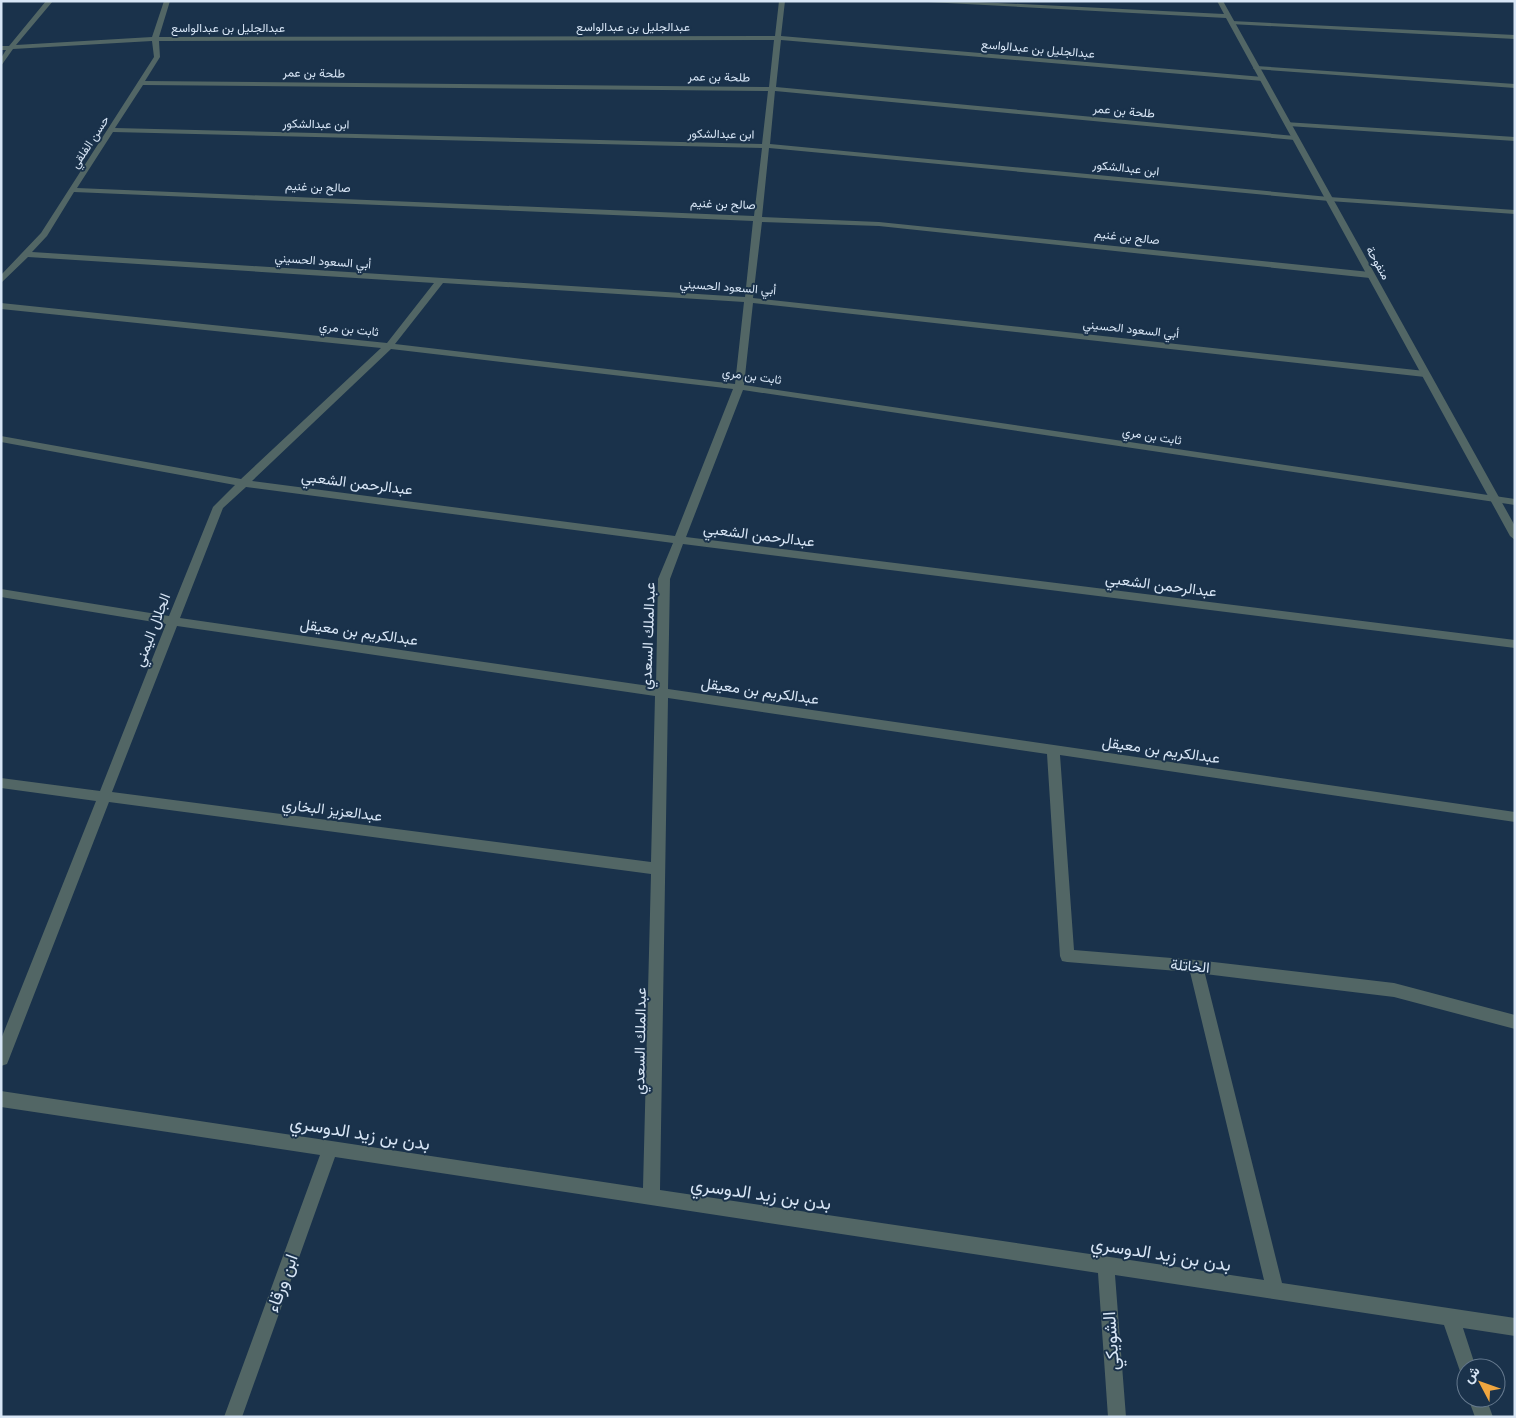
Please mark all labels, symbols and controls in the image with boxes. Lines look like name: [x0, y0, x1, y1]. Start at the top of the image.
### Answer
street label: عبدالجليل بن عبدالواسع: [576, 18, 690, 36]
street label: عبدالجليل بن عبدالواسع: [171, 19, 285, 37]
street label: عبدالجليل بن عبدالواسع: [980, 35, 1096, 63]
street label: طلحة بن عمر: [282, 63, 345, 82]
street label: طلحة بن عمر: [687, 67, 750, 86]
street label: طلحة بن عمر: [1091, 99, 1156, 122]
street label: حسن الفلقي: [66, 112, 115, 172]
street label: ابن عبدالشكور: [281, 114, 350, 133]
street label: ابن عبدالشكور: [686, 124, 755, 143]
street label: ابن عبدالشكور: [1091, 155, 1160, 179]
street label: صالح بن غنيم: [285, 177, 351, 197]
street label: صالح بن غنيم: [690, 194, 756, 214]
street label: صالح بن غنيم: [1093, 225, 1161, 249]
street label: منفوحة: [1362, 243, 1395, 283]
street label: أبي السعود الحسيني: [274, 249, 372, 274]
street label: أبي السعود الحسيني: [679, 275, 777, 300]
street label: أبي السعود الحسيني: [1082, 315, 1180, 344]
street label: ثابت بن مري: [318, 317, 380, 342]
street label: ثابت بن مري: [721, 363, 783, 390]
street label: ثابت بن مري: [1121, 422, 1183, 451]
street label: عبدالرحمن الشعبي: [300, 465, 414, 503]
street label: عبدالرحمن الشعبي: [702, 517, 816, 555]
street label: عبدالرحمن الشعبي: [1104, 567, 1218, 605]
street label: عبدالملك السعدي: [635, 582, 663, 690]
street label: الجلال اليمني: [128, 590, 178, 671]
street label: عبدالكريم بن معيقل: [299, 613, 420, 650]
street label: عبدالكريم بن معيقل: [700, 672, 821, 709]
street label: عبدالكريم بن معيقل: [1101, 731, 1222, 768]
street label: عبدالعزيز البخاري: [280, 793, 384, 829]
street label: الخاتلة: [1170, 953, 1211, 977]
street label: عبدالملك السعدي: [628, 987, 654, 1095]
street label: بدن بن زيد الدوسري: [288, 1109, 432, 1159]
street label: بدن بن زيد الدوسري: [689, 1171, 833, 1219]
street label: بدن بن زيد الدوسري: [1089, 1230, 1233, 1280]
street label: ابن ورقاء: [259, 1250, 303, 1315]
street label: الشويكي: [1096, 1311, 1128, 1371]
north arrow: [1456, 1358, 1506, 1408]
text: ش: [1458, 1361, 1484, 1387]

